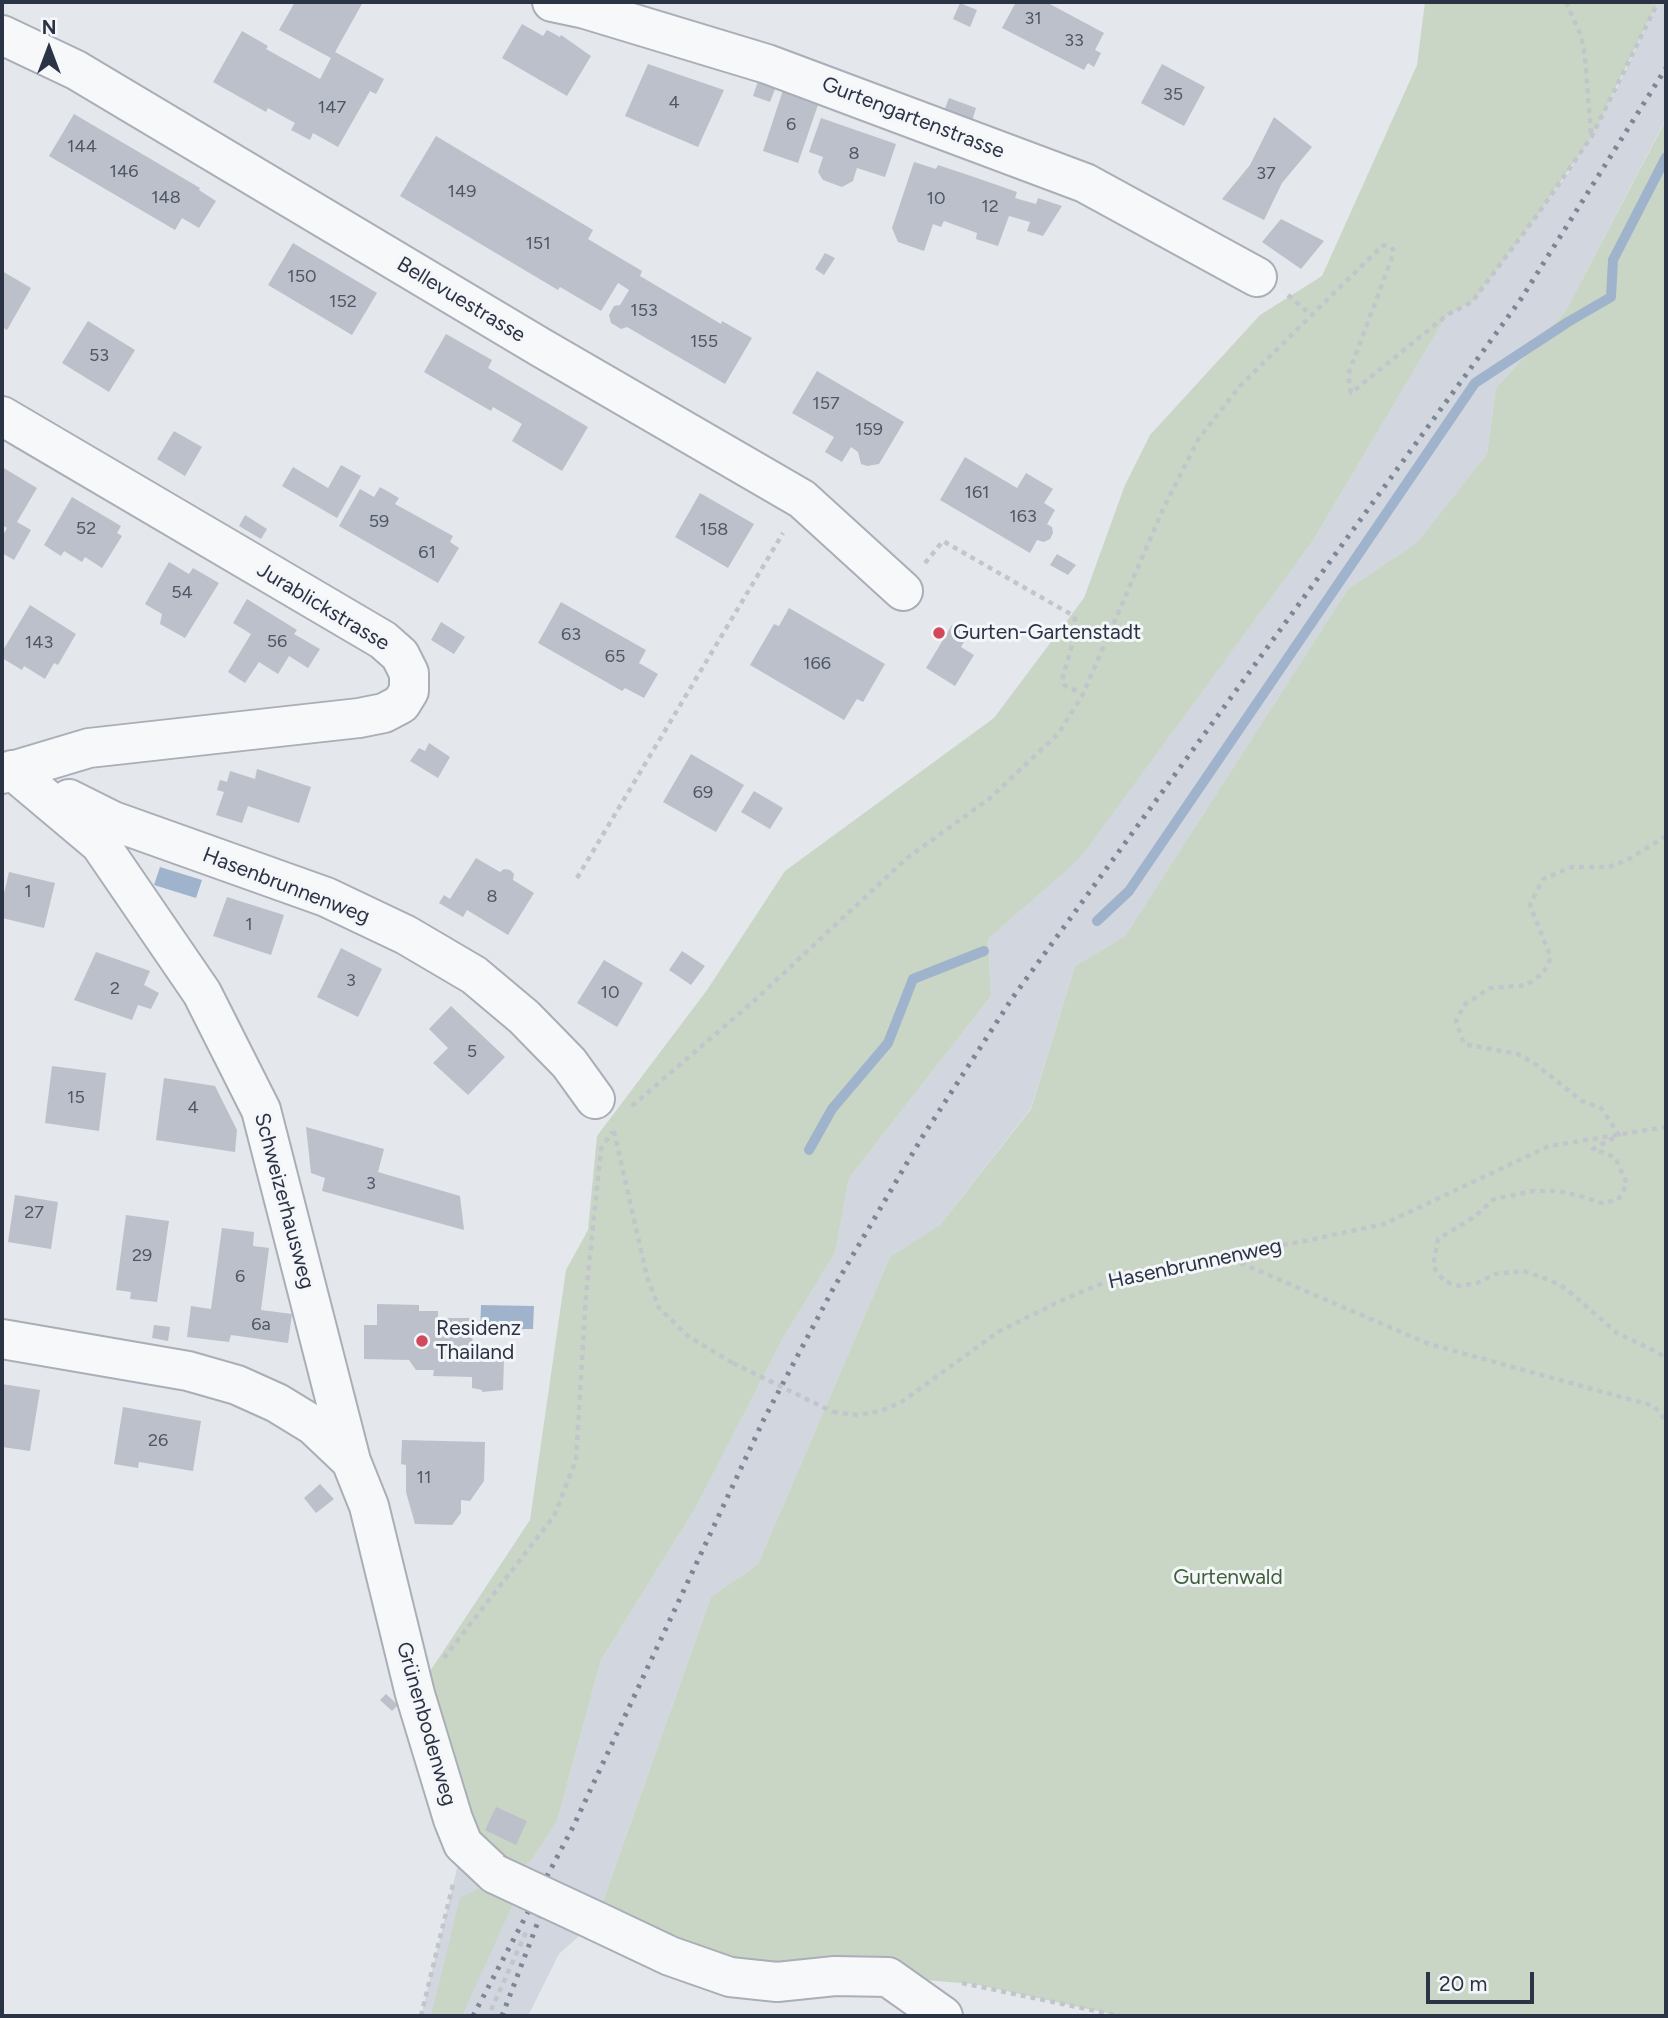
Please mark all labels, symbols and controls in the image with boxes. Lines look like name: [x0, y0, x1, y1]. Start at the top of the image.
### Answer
house number: 31: [1024, 8, 1042, 30]
north arrow: [14, 14, 84, 84]
text: N: [42, 16, 56, 39]
house number: 33: [1064, 30, 1084, 52]
street label: Gurtengartenstrasse: [818, 72, 1008, 164]
house number: 35: [1163, 84, 1183, 106]
house number: 4: [668, 92, 680, 114]
house number: 147: [318, 97, 346, 119]
house number: 6: [786, 114, 796, 136]
house number: 144: [67, 136, 97, 158]
house number: 8: [848, 143, 860, 165]
house number: 146: [110, 161, 138, 183]
house number: 37: [1256, 163, 1276, 185]
house number: 149: [448, 181, 476, 203]
house number: 148: [151, 187, 181, 209]
house number: 10: [927, 188, 945, 210]
house number: 12: [981, 196, 999, 218]
house number: 151: [525, 233, 551, 255]
street label: Bellevuestrasse: [392, 252, 530, 348]
house number: 150: [287, 266, 317, 288]
house number: 152: [329, 291, 357, 313]
house number: 153: [630, 300, 658, 322]
house number: 155: [690, 331, 718, 353]
house number: 53: [89, 345, 109, 367]
house number: 157: [812, 393, 840, 415]
house number: 159: [855, 419, 883, 441]
house number: 161: [964, 482, 990, 504]
house number: 163: [1009, 506, 1037, 528]
house number: 59: [369, 511, 389, 533]
house number: 52: [76, 518, 96, 540]
house number: 158: [700, 519, 728, 541]
house number: 61: [418, 542, 436, 564]
street label: Jurablickstrasse: [252, 558, 394, 656]
house number: 54: [171, 582, 193, 604]
place label: Gurten-Gartenstadt: [953, 620, 1141, 646]
house number: 63: [561, 624, 581, 646]
marker: Gurten-Gartenstadt: [931, 625, 947, 641]
house number: 56: [267, 631, 287, 653]
house number: 143: [25, 632, 53, 654]
house number: 65: [605, 646, 625, 668]
house number: 166: [803, 653, 831, 675]
house number: 69: [693, 782, 713, 804]
street label: Hasenbrunnenweg: [199, 843, 373, 929]
house number: 1: [24, 881, 32, 903]
house number: 8: [486, 886, 498, 908]
house number: 1: [245, 914, 253, 936]
house number: 3: [346, 970, 356, 992]
house number: 2: [110, 978, 120, 1000]
house number: 10: [601, 982, 619, 1004]
house number: 5: [467, 1041, 477, 1063]
house number: 15: [67, 1087, 85, 1109]
house number: 4: [187, 1097, 199, 1119]
street label: Schweizerhausweg: [248, 1110, 320, 1292]
house number: 3: [366, 1173, 376, 1195]
house number: 27: [24, 1202, 44, 1224]
street label: Hasenbrunnenweg: [1106, 1233, 1284, 1295]
house number: 29: [132, 1245, 152, 1267]
house number: 6: [235, 1266, 245, 1288]
house number: 6a: [251, 1314, 271, 1336]
place label: Residenz Thailand: [436, 1316, 521, 1366]
marker: Residenz Thailand: [414, 1333, 430, 1349]
house number: 26: [148, 1430, 168, 1452]
house number: 11: [417, 1467, 431, 1489]
park label: Gurtenwald: [1173, 1565, 1283, 1591]
street label: Grünenbodenweg: [391, 1639, 461, 1809]
scale bar: [1430, 1958, 1538, 2002]
text: 20 m: [1439, 1971, 1487, 1996]

